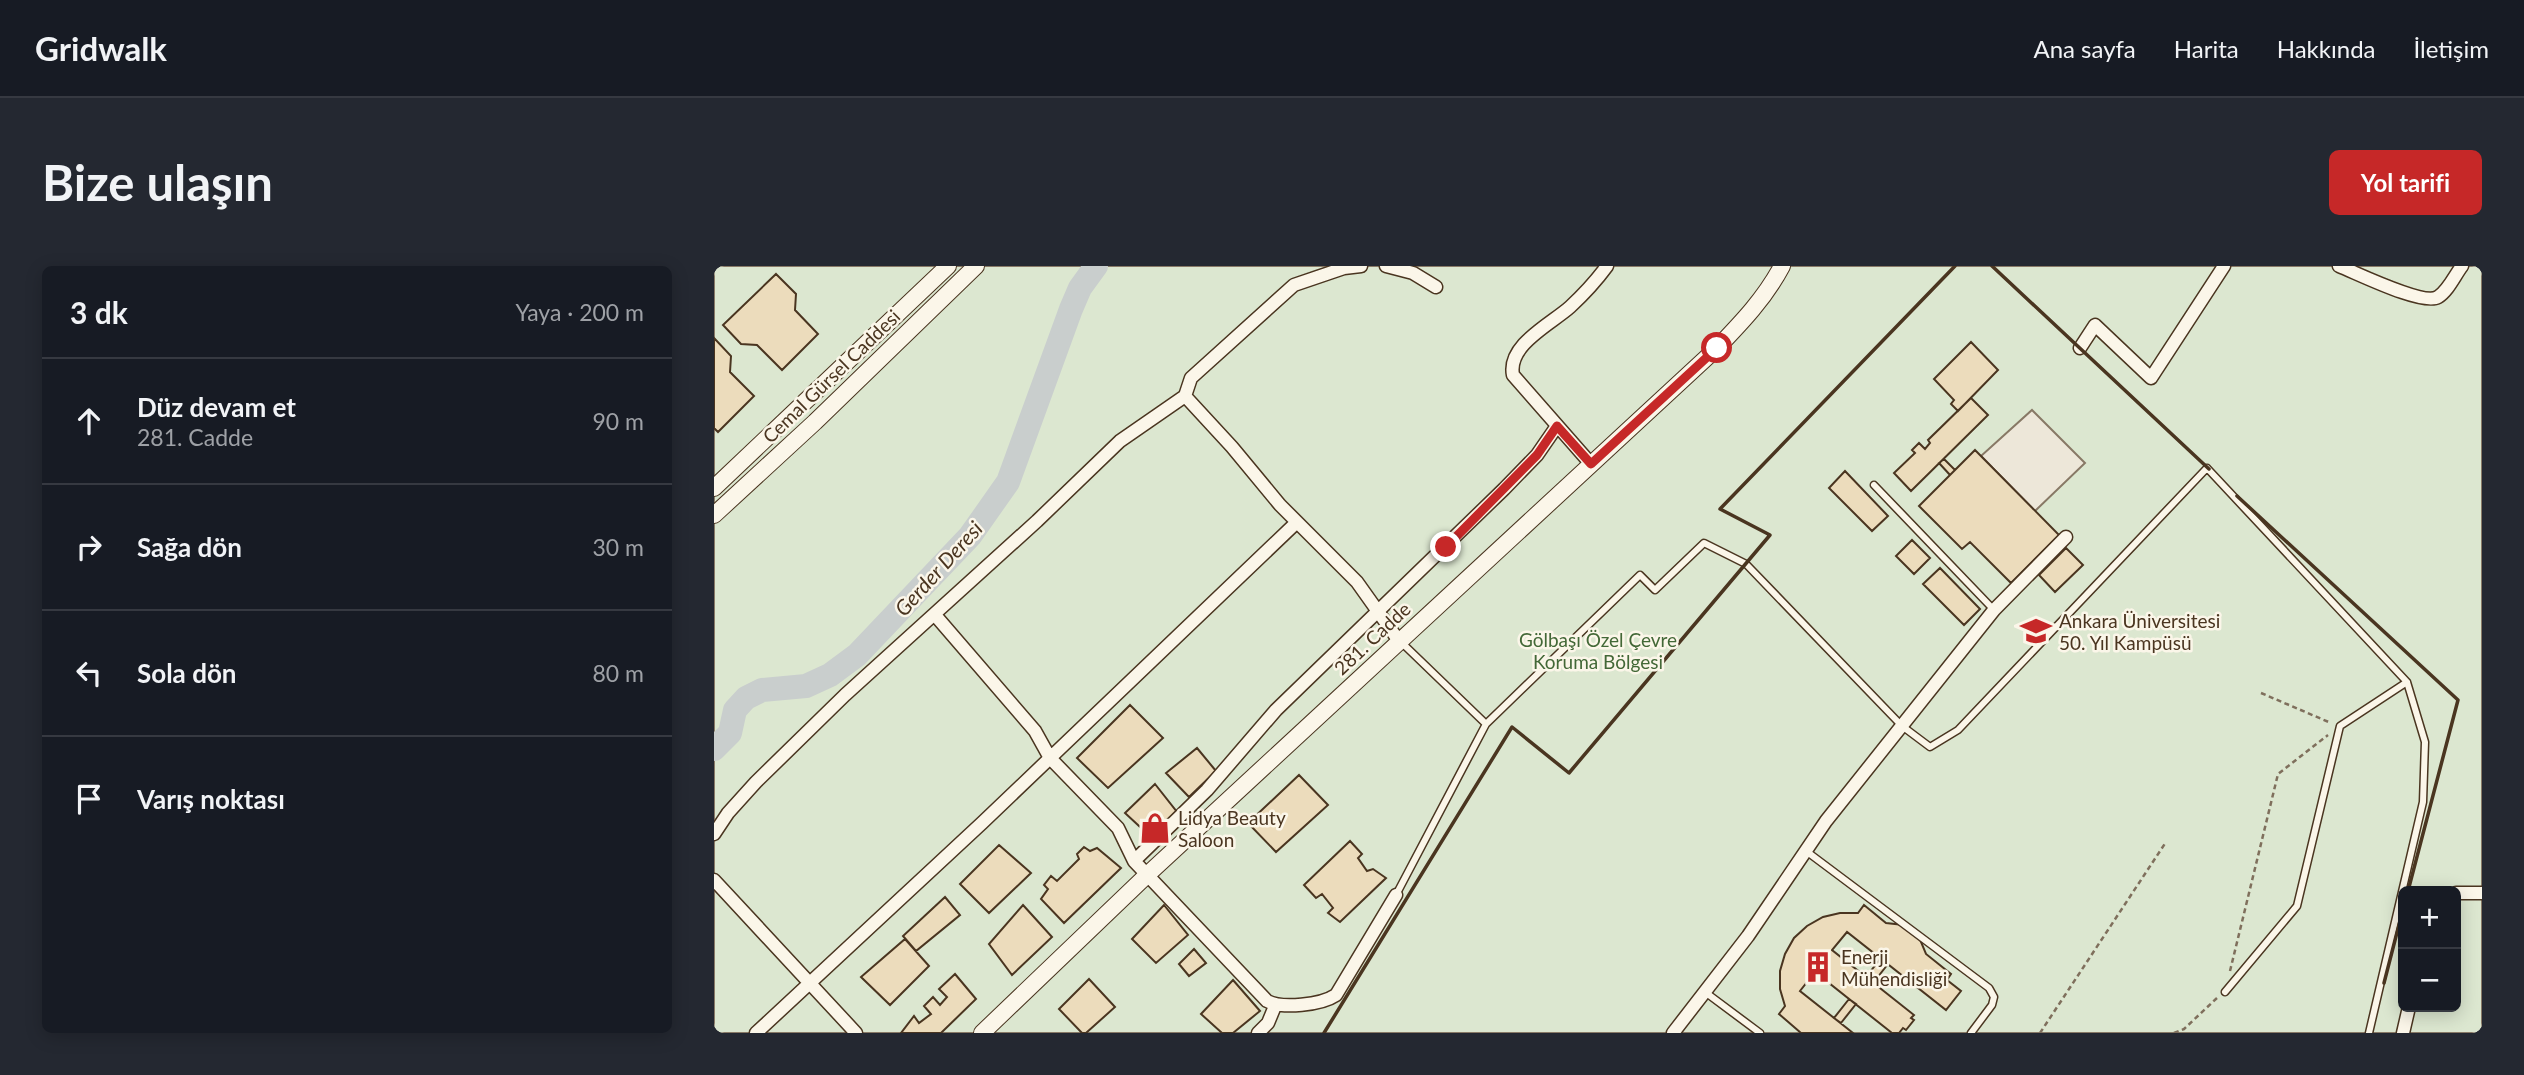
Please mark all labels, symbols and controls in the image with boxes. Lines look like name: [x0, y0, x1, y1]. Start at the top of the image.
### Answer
text: Gridwalk: [35, 28, 167, 68]
text: Ana sayfa: [2033, 34, 2136, 63]
text: Harita: [2174, 34, 2239, 63]
text: Hakkında: [2277, 34, 2376, 63]
text: İletişim: [2414, 34, 2489, 63]
button: Yol tarifi: [2329, 150, 2482, 215]
text: Bize ulaşın: [42, 153, 273, 211]
text: 3 dk: [70, 294, 128, 330]
text: Yaya · 200 m: [515, 298, 644, 326]
street label: Cemal Gürsel Caddesi: [758, 305, 904, 447]
route start: [1701, 332, 1732, 363]
text: Düz devam et: [137, 391, 296, 423]
icon: ahead: [70, 402, 108, 440]
text: 90 m: [593, 407, 644, 435]
text: 281. Cadde: [137, 423, 253, 451]
water label: Gerder Deresi: [889, 515, 987, 620]
icon: right: [70, 528, 108, 566]
text: Sağa dön: [137, 531, 242, 563]
route end: [1430, 531, 1461, 562]
text: 30 m: [593, 533, 644, 561]
street label: 281. Cadde: [1329, 597, 1415, 679]
place label: Ankara Üniversitesi 50. Yıl Kampüsü: [2059, 609, 2220, 654]
school or university icon: Ankara Üniversitesi 50. Yıl Kampüsü: [2019, 614, 2053, 648]
park label: Gölbaşı Özel Çevre Koruma Bölgesi: [1519, 628, 1677, 673]
icon: left: [70, 654, 108, 692]
text: Sola dön: [137, 657, 237, 689]
text: 80 m: [593, 659, 644, 687]
icon: arrive: [70, 780, 108, 818]
text: Varış noktası: [137, 783, 285, 815]
place label: Lidya Beauty Saloon: [1178, 806, 1286, 851]
shop icon: Lidya Beauty Saloon: [1138, 811, 1172, 845]
map controls: [2398, 886, 2461, 1012]
button: +: [2398, 886, 2461, 949]
place label: Enerji Mühendisliği: [1841, 945, 1947, 990]
button: −: [2398, 949, 2461, 1012]
building icon: Enerji Mühendisliği: [1801, 950, 1835, 984]

